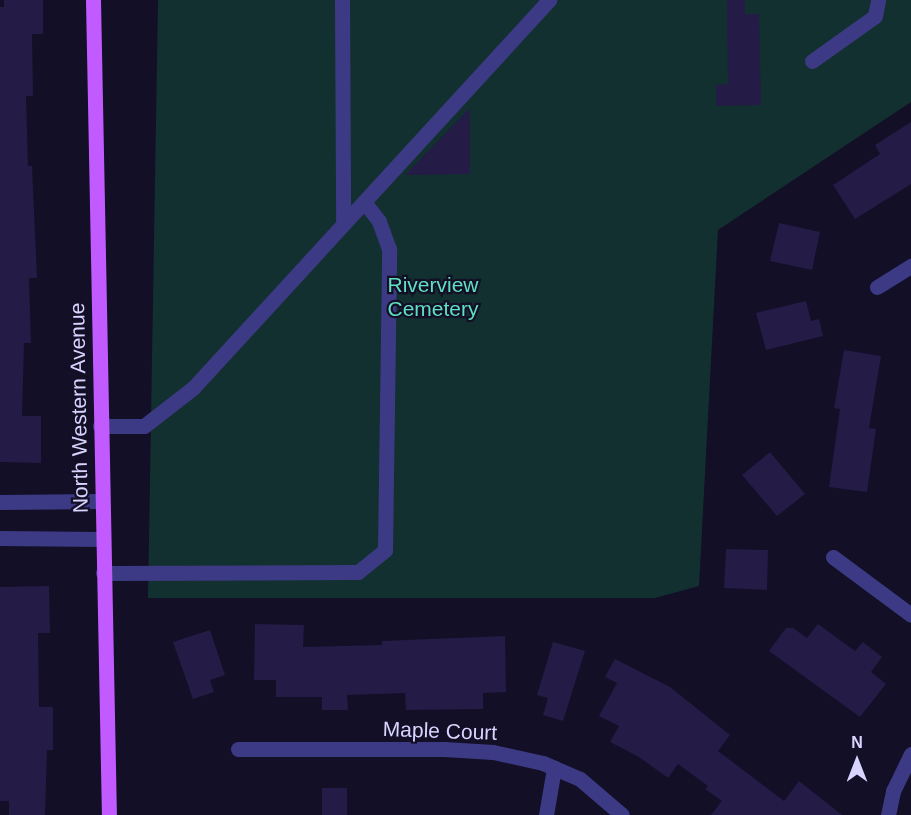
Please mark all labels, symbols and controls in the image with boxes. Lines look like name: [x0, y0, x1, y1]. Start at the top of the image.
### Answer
park label: Riverview Cemetery: [387, 272, 479, 322]
street label: North Western Avenue: [65, 302, 93, 514]
street label: Maple Court: [382, 716, 498, 746]
north arrow: [827, 731, 887, 791]
text: N: [851, 734, 863, 751]

